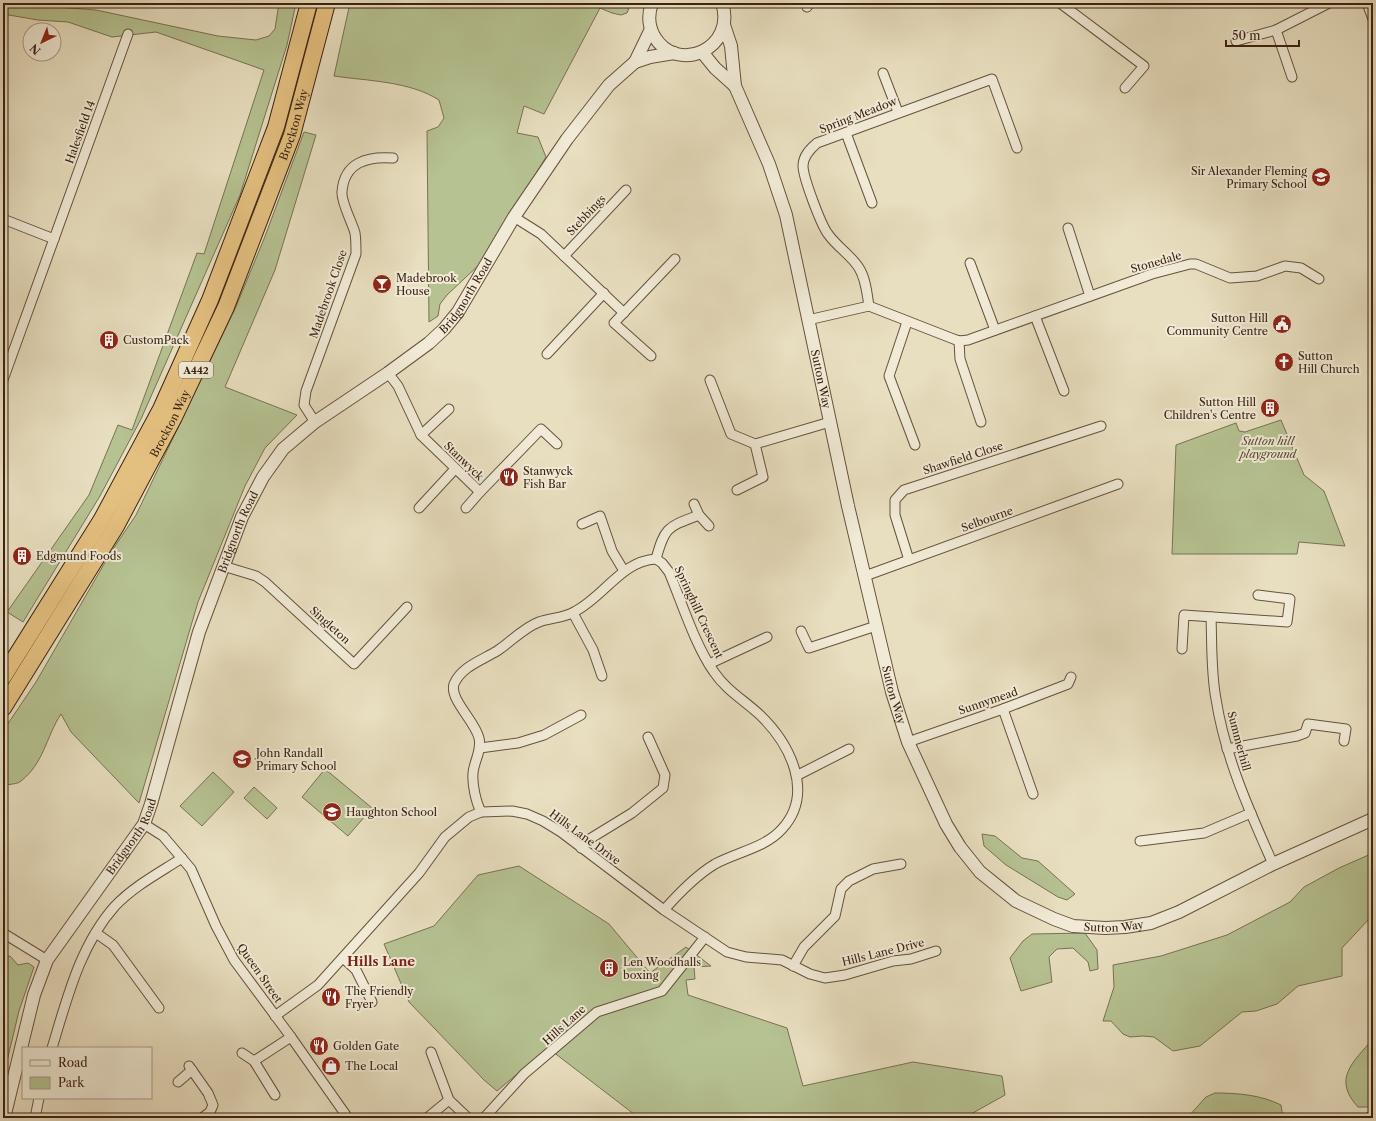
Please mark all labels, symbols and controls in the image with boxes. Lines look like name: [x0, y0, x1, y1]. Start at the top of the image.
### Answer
north arrow: [22, 22, 62, 62]
scale bar: [1226, 22, 1299, 48]
text: 50 m: [1232, 28, 1261, 43]
text: N: [27, 41, 43, 58]
street label: Brockton Way: [276, 87, 311, 162]
street label: Spring Meadow: [817, 93, 900, 136]
street label: Halesfield 14: [62, 98, 98, 166]
place label: Sir Alexander Fleming Primary School: [1191, 164, 1308, 191]
school or university icon: Sir Alexander Fleming Primary School: [1310, 166, 1332, 188]
street label: Stebbings: [564, 192, 609, 238]
street label: Madebrook Close: [306, 248, 350, 340]
street label: Stonedale: [1129, 248, 1183, 276]
street label: Bridgnorth Road: [436, 255, 495, 337]
place label: Madebrook House: [396, 271, 457, 298]
bar icon: Madebrook House: [371, 273, 393, 295]
place label: Sutton Hill Community Centre: [1167, 311, 1269, 338]
public building icon: Sutton Hill Community Centre: [1271, 313, 1293, 335]
building icon: CustomPack: [98, 329, 120, 351]
place label: CustomPack: [123, 333, 190, 347]
street label: Sutton Way: [808, 348, 834, 411]
place label: Sutton Hill Church: [1298, 349, 1360, 376]
church icon: Sutton Hill Church: [1273, 351, 1295, 373]
road number: A442: [179, 362, 213, 378]
street label: Brockton Way: [147, 387, 193, 460]
place label: Sutton Hill Children's Centre: [1164, 395, 1257, 422]
building icon: Sutton Hill Children's Centre: [1259, 397, 1281, 419]
park label: Sutton hill playground: [1237, 434, 1298, 461]
street label: Shawfield Close: [921, 438, 1005, 478]
street label: Stanwyck: [441, 439, 487, 484]
place label: Stanwyck Fish Bar: [523, 464, 574, 491]
restaurant icon: Stanwyck Fish Bar: [498, 466, 520, 488]
street label: Bridgnorth Road: [215, 489, 261, 575]
street label: Selbourne: [959, 503, 1015, 535]
building icon: Edgmund Foods: [11, 545, 33, 567]
place label: Edgmund Foods: [36, 549, 121, 563]
street label: Springhill Crescent: [671, 564, 727, 661]
street label: Singleton: [307, 603, 353, 647]
street label: Sutton Way: [879, 664, 909, 727]
street label: Sunnymead: [956, 684, 1020, 718]
street label: Summerhill: [1224, 710, 1254, 773]
place label: John Randall Primary School: [254, 746, 337, 773]
school or university icon: John Randall Primary School: [231, 748, 253, 770]
street label: Bridgnorth Road: [103, 797, 159, 877]
school or university icon: Haughton School: [321, 801, 343, 823]
place label: Haughton School: [346, 805, 438, 819]
street label: Hills Lane Drive: [547, 806, 623, 868]
street label: Sutton Way: [1083, 917, 1145, 935]
street label: Hills Lane Drive: [840, 935, 926, 969]
street label: Queen Street: [234, 941, 286, 1005]
district label: Hills Lane: [347, 953, 415, 969]
place label: Len Woodhalls boxing: [623, 955, 701, 982]
building icon: Len Woodhalls boxing: [598, 957, 620, 979]
place label: The Friendly Fryer: [345, 984, 414, 1011]
restaurant icon: The Friendly Fryer: [320, 986, 342, 1008]
street label: Hills Lane: [540, 1002, 588, 1048]
restaurant icon: Golden Gate: [308, 1035, 330, 1057]
place label: Golden Gate: [333, 1039, 399, 1053]
legend: [22, 1047, 152, 1099]
text: Road: [58, 1055, 88, 1070]
shop icon: The Local: [320, 1055, 342, 1077]
place label: The Local: [345, 1059, 399, 1073]
text: Park: [58, 1075, 85, 1090]

